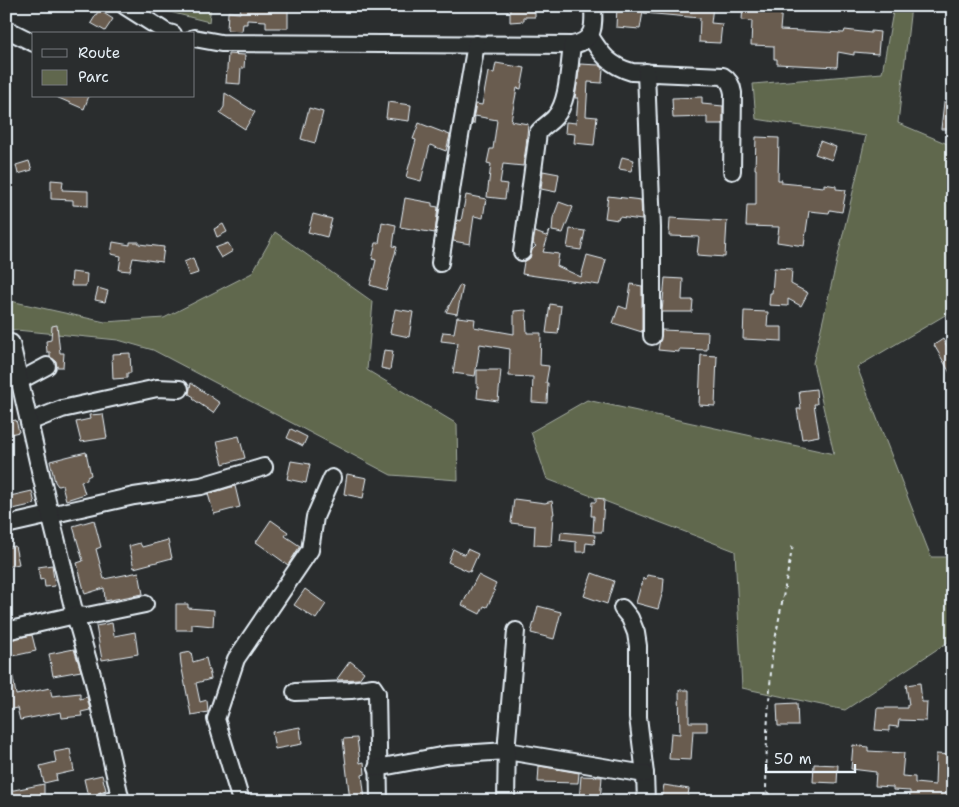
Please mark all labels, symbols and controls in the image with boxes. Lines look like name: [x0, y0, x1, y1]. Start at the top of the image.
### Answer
legend: [32, 32, 195, 98]
text: Route: [78, 43, 120, 63]
text: Parc: [78, 67, 109, 87]
scale bar: [766, 742, 855, 774]
text: 50 m: [774, 749, 812, 769]

